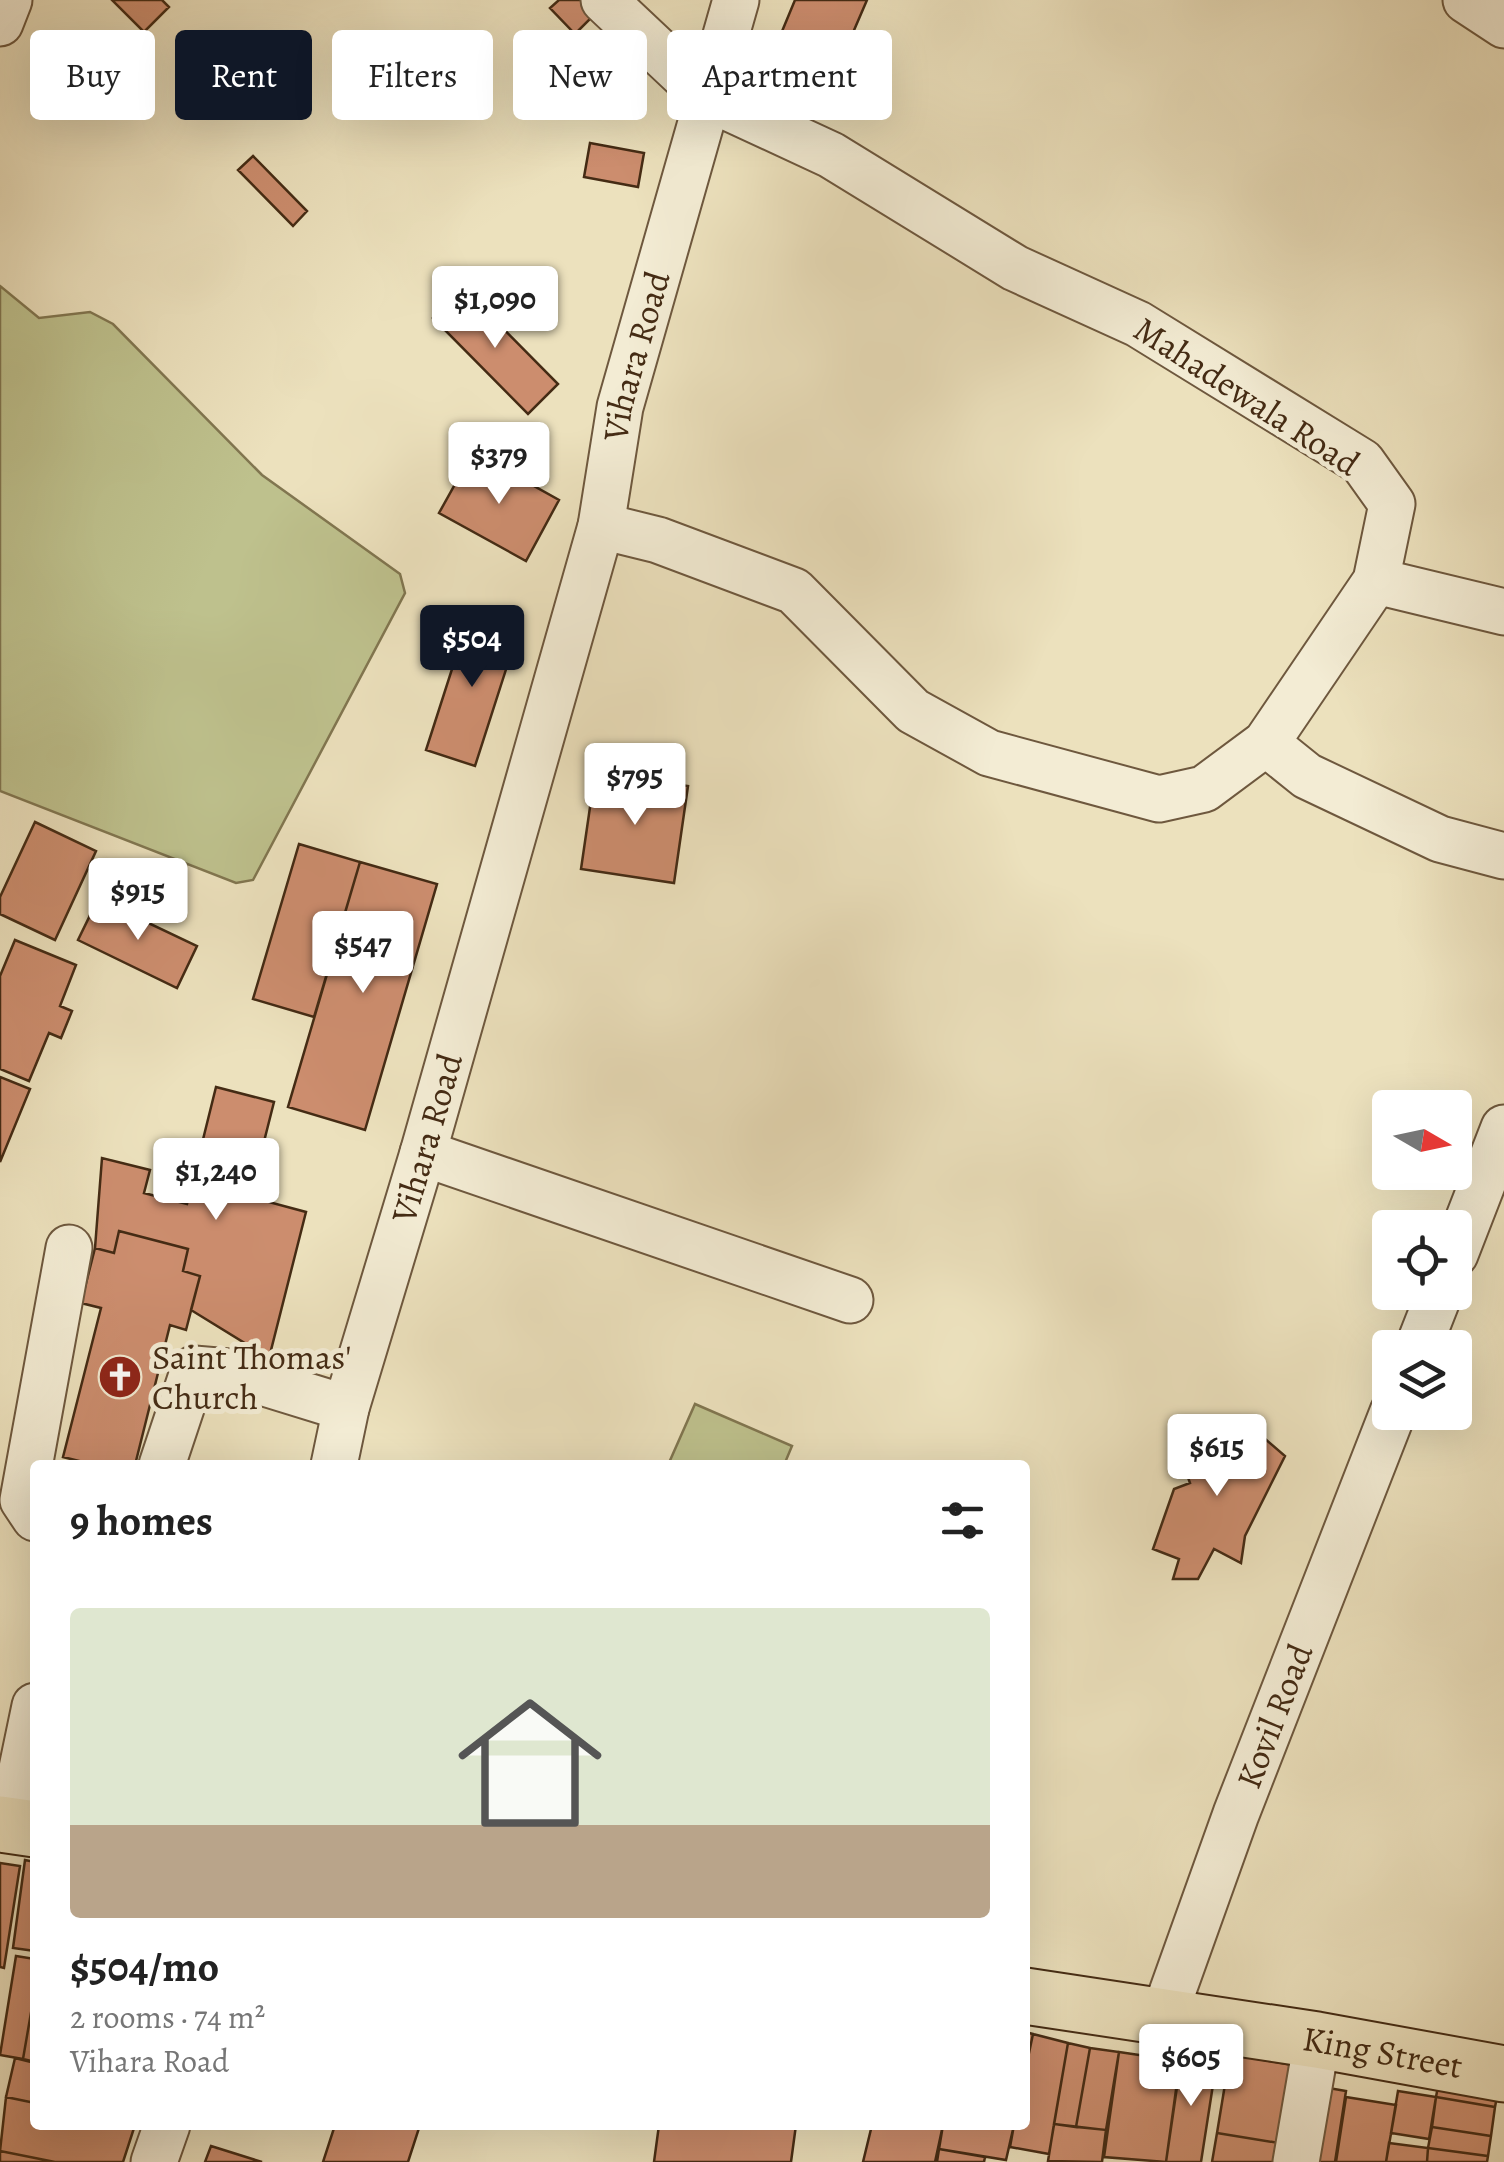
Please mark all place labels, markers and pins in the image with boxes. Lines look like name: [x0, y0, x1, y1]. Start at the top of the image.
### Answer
pin: $1,090: [414, 266, 576, 351]
pin: $379: [440, 422, 558, 507]
pin: $504: [413, 605, 531, 690]
pin: $795: [576, 743, 694, 828]
pin: $915: [79, 858, 197, 943]
pin: $547: [304, 911, 422, 996]
pin: $1,240: [135, 1138, 297, 1223]
place label: Saint Thomas' Church: [152, 1333, 351, 1421]
church icon: Saint Thomas' Church: [97, 1354, 143, 1400]
pin: $615: [1158, 1414, 1276, 1499]
pin: $605: [1132, 2024, 1250, 2109]

